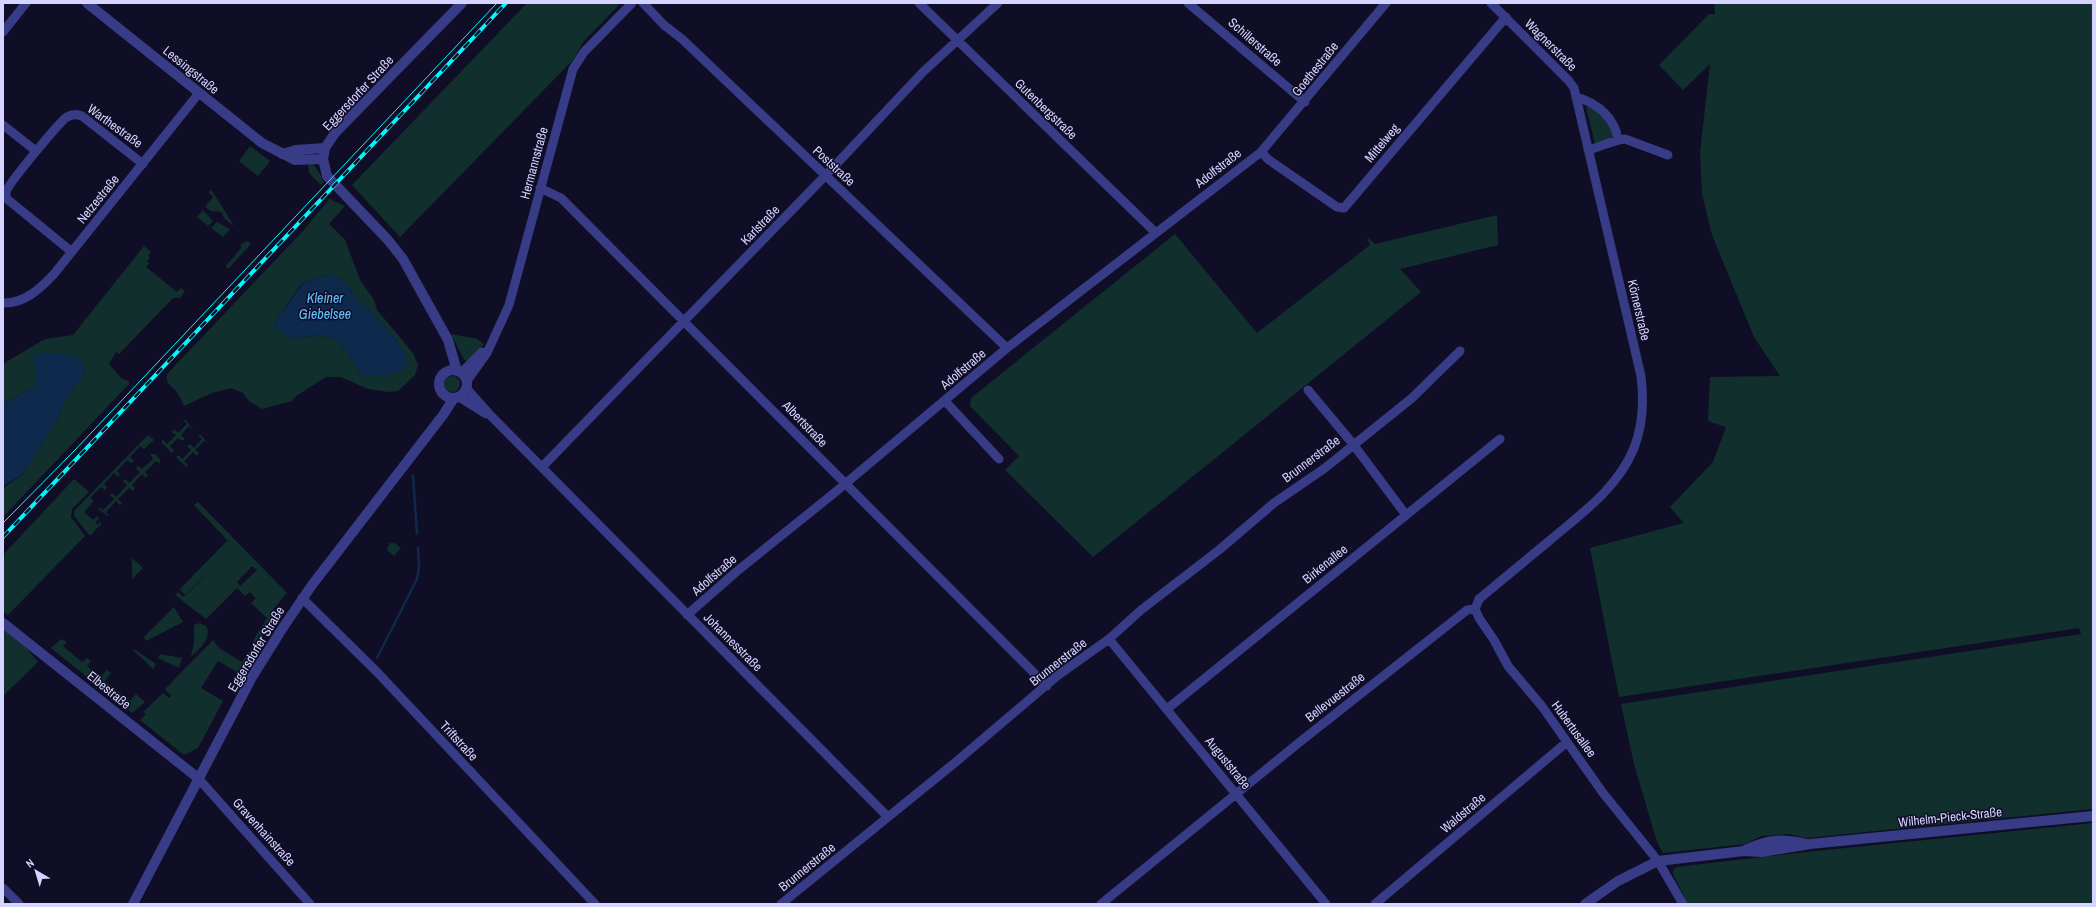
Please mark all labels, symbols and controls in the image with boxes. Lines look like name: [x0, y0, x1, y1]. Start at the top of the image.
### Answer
street label: Schillerstraße: [1225, 14, 1285, 70]
street label: Wagnerstraße: [1521, 15, 1581, 75]
street label: Goethestraße: [1288, 38, 1342, 100]
street label: Lessingstraße: [159, 42, 223, 98]
street label: Eggersdorfer Straße: [319, 52, 397, 134]
street label: Gutenbergstraße: [1011, 75, 1081, 143]
street label: Warthestraße: [84, 100, 146, 152]
street label: Mittelweg: [1361, 120, 1403, 166]
street label: Hermannstraße: [516, 125, 552, 201]
street label: Poststraße: [809, 142, 859, 190]
street label: Adolfstraße: [1190, 144, 1245, 192]
street label: Netzestraße: [73, 171, 123, 227]
street label: Karlstraße: [737, 201, 783, 249]
street label: Körnerstraße: [1624, 278, 1654, 342]
water label: Kleiner Giebelsee: [299, 289, 351, 323]
street label: Adolfstraße: [936, 345, 989, 394]
street label: Albertstraße: [778, 396, 831, 451]
street label: Brunnerstraße: [1279, 432, 1343, 486]
street label: Birkenallee: [1299, 541, 1351, 587]
street label: Adolfstraße: [687, 551, 740, 600]
street label: Eggersdorfer Straße: [224, 603, 288, 695]
street label: Johannesstraße: [700, 609, 766, 675]
street label: Brunnerstraße: [1026, 634, 1090, 690]
street label: Elbestraße: [84, 667, 134, 713]
street label: Bellevuestraße: [1302, 668, 1368, 726]
street label: Hubertusallee: [1548, 697, 1600, 761]
street label: Triftstraße: [436, 717, 482, 765]
street label: Auguststraße: [1201, 732, 1255, 793]
street label: Waldstraße: [1437, 789, 1489, 837]
street label: Gravenhainstraße: [229, 794, 299, 870]
street label: Wilhelm-Pieck-Straße: [1897, 803, 2003, 831]
street label: Brunnerstraße: [775, 839, 839, 895]
north arrow: [16, 851, 56, 891]
text: N: [23, 856, 37, 871]

